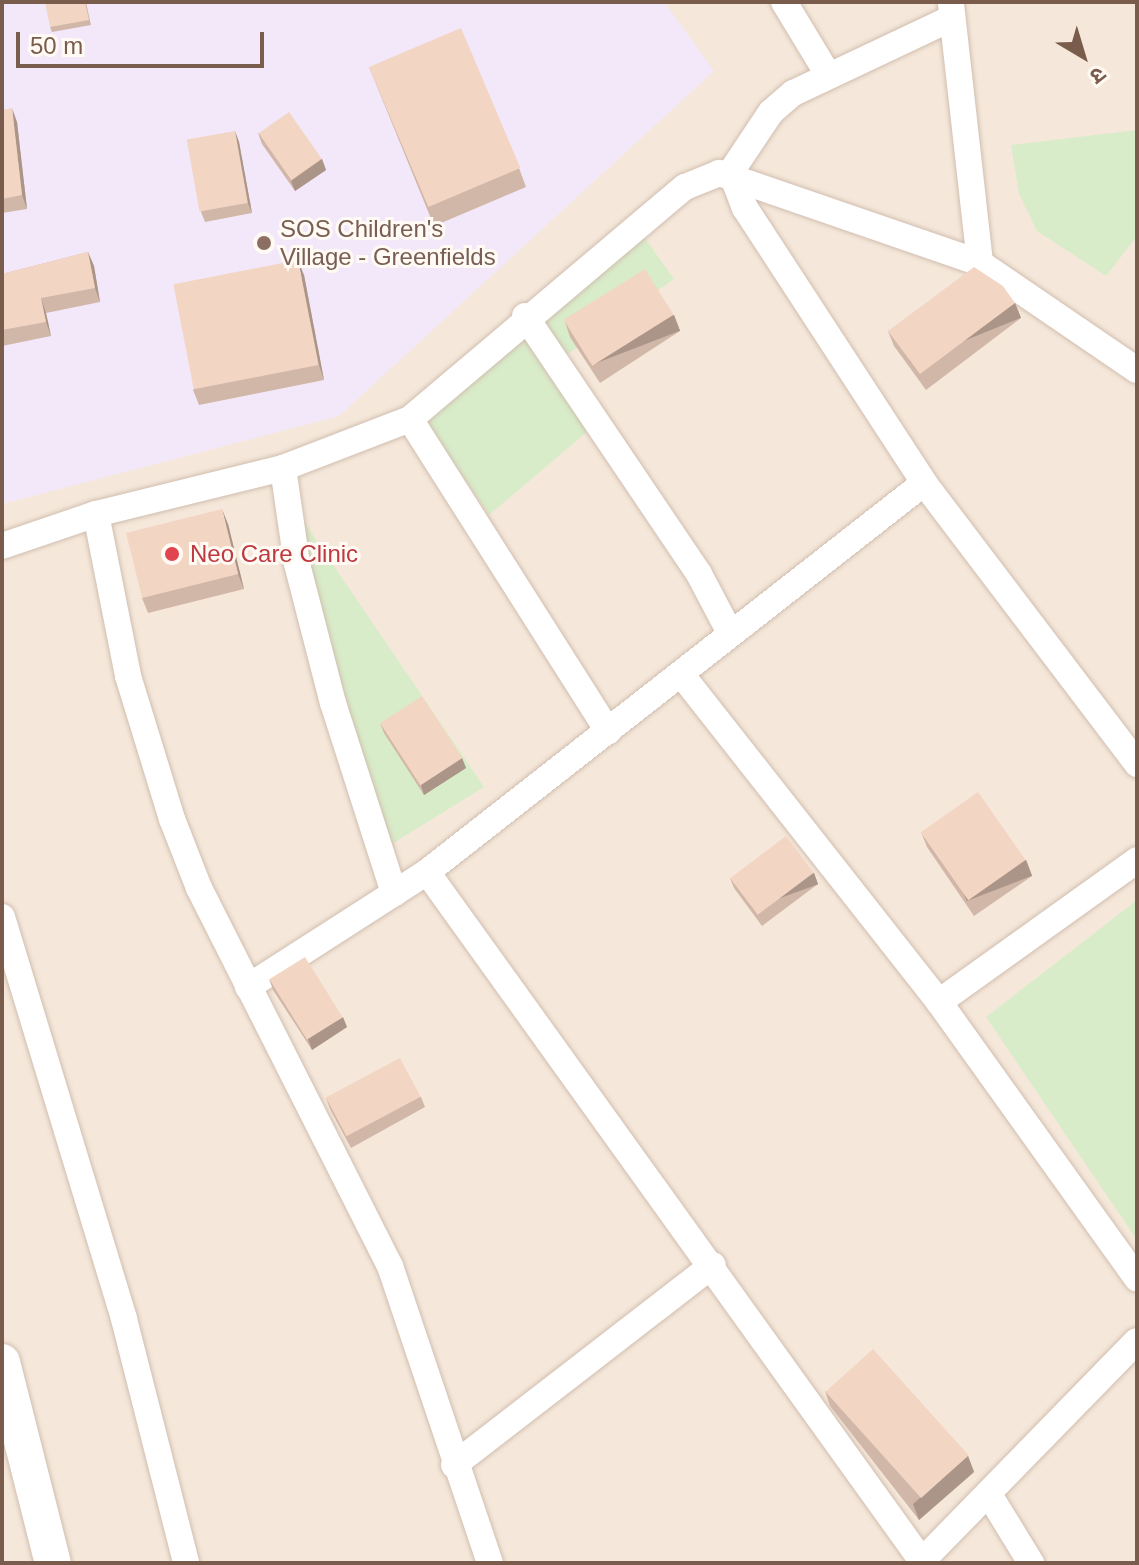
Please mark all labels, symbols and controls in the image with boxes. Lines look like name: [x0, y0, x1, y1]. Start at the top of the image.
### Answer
scale bar: [20, 16, 268, 66]
north arrow: [1043, 16, 1123, 96]
text: 50 m: [30, 32, 83, 59]
text: उ: [1085, 61, 1111, 89]
place label: SOS Children's Village - Greenfields: [280, 215, 496, 271]
marker: SOS Children's Village - Greenfields: [255, 234, 273, 252]
place label: Neo Care Clinic: [190, 540, 358, 568]
marker: Neo Care Clinic: [161, 543, 183, 565]

